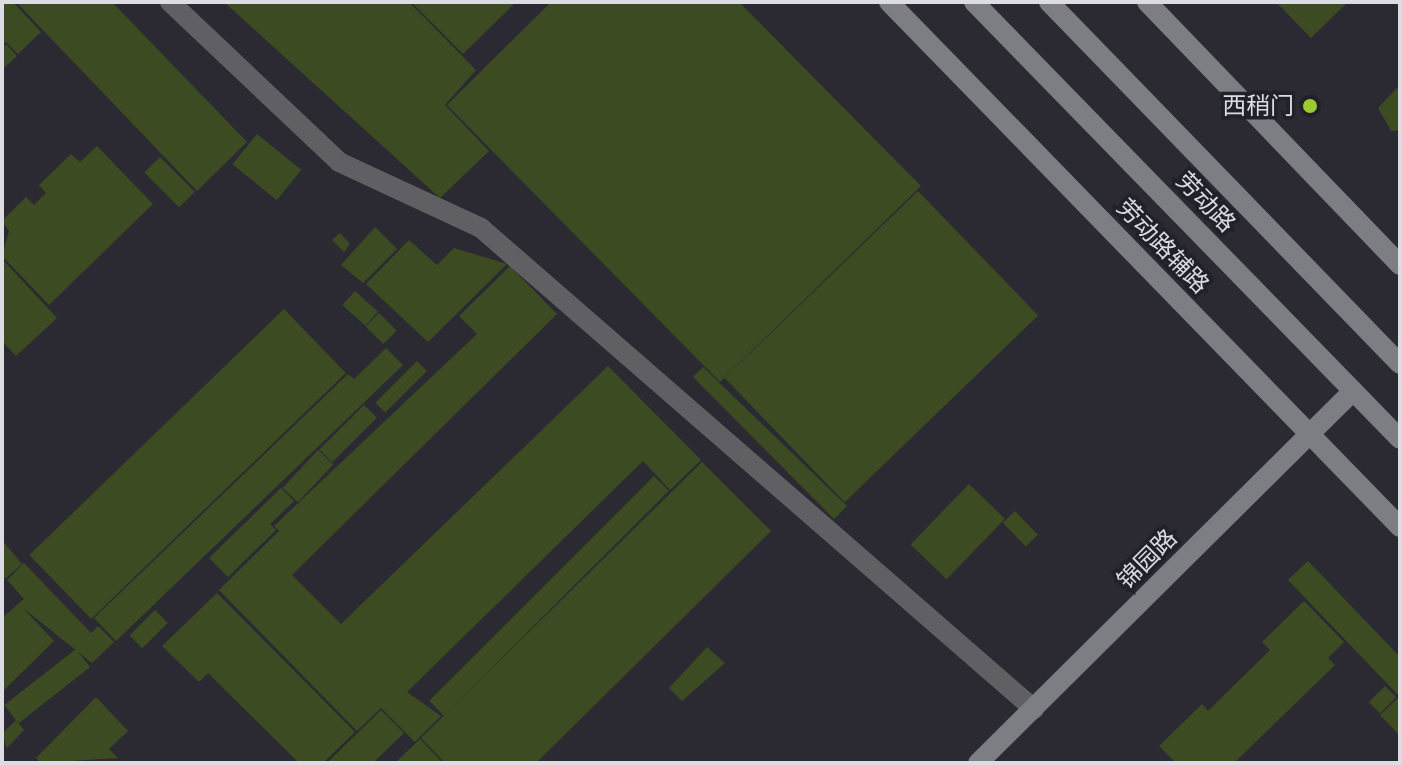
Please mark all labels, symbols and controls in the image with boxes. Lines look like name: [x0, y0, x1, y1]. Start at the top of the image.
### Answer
place label: 西稍门: [1222, 92, 1294, 120]
marker: 西稍门: [1301, 97, 1319, 115]
street label: 劳动路: [1171, 166, 1241, 238]
street label: 劳动路辅路: [1111, 193, 1215, 299]
street label: 锦园路: [1111, 523, 1183, 595]

